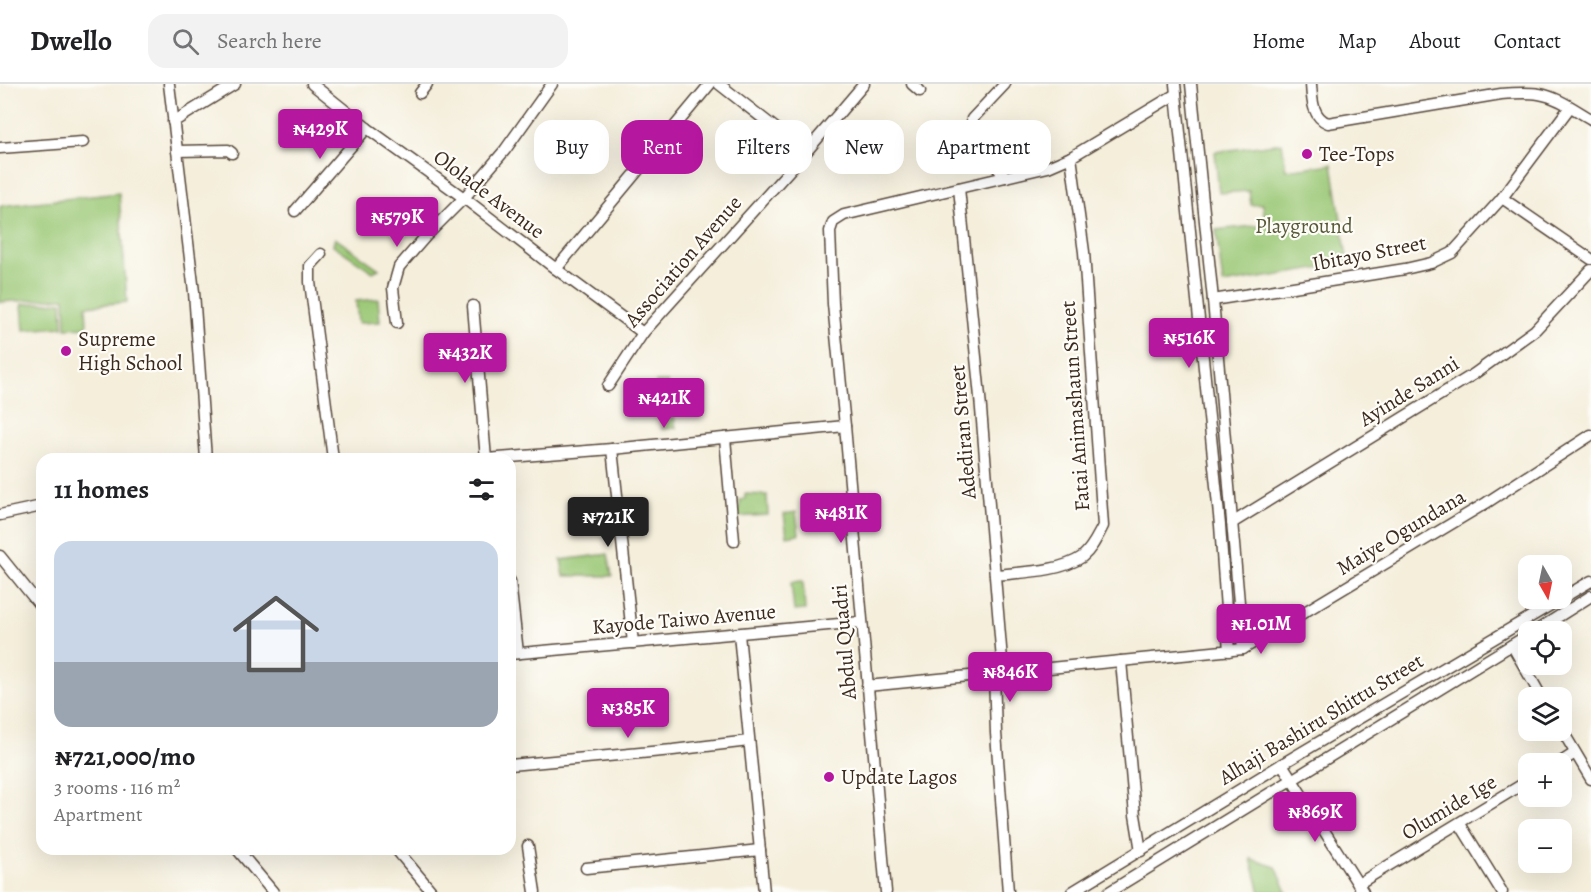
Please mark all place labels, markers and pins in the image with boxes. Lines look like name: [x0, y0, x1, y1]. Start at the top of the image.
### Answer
pin: ₦429K: [278, 109, 362, 160]
place label: Tee-Tops: [1319, 140, 1395, 168]
marker: Tee-Tops: [1300, 147, 1314, 161]
pin: ₦579K: [355, 197, 439, 248]
pin: ₦516K: [1147, 318, 1231, 369]
place label: Supreme High School: [78, 325, 182, 377]
pin: ₦432K: [423, 333, 507, 384]
marker: Supreme High School: [59, 344, 73, 358]
pin: ₦421K: [622, 378, 706, 429]
pin: ₦481K: [799, 493, 883, 544]
pin: ₦721K: [566, 497, 650, 548]
pin: ₦1.01M: [1212, 604, 1310, 655]
pin: ₦846K: [968, 652, 1052, 703]
pin: ₦385K: [586, 688, 670, 739]
place label: Update Lagos: [841, 763, 957, 791]
marker: Update Lagos: [822, 770, 836, 784]
pin: ₦869K: [1273, 792, 1357, 843]

